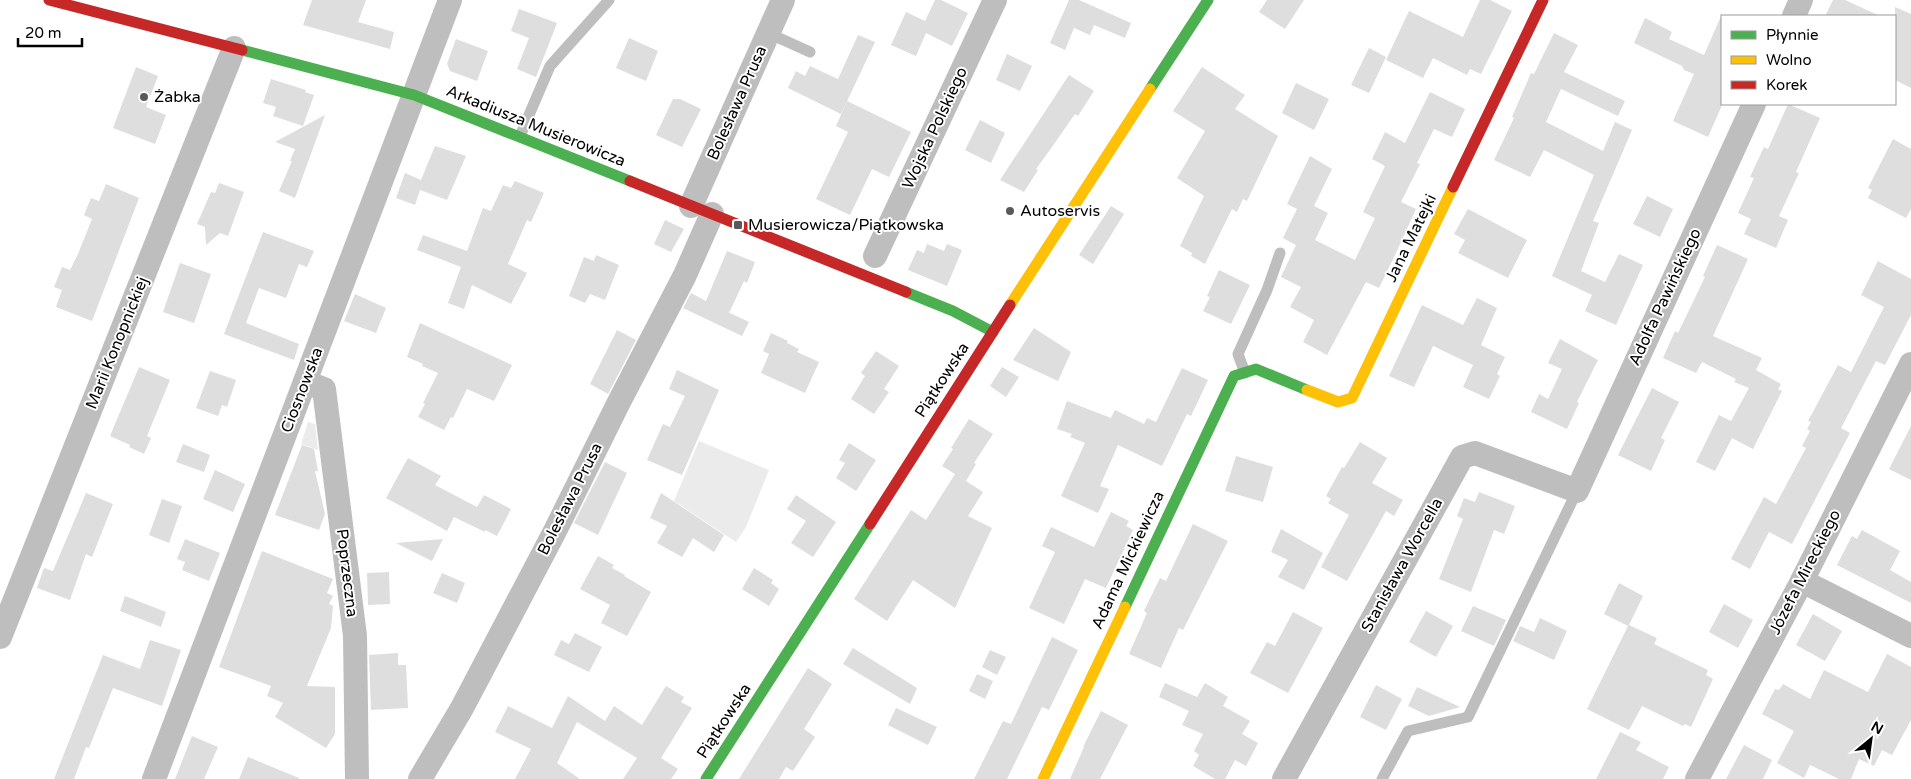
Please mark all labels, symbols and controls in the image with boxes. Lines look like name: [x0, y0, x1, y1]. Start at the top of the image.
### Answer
scale bar: [18, 15, 81, 47]
legend: [1721, 15, 1896, 105]
text: 20 m: [25, 24, 62, 42]
text: Płynnie: [1766, 26, 1819, 44]
street label: Bolesława Prusa: [703, 43, 771, 163]
text: Wolno: [1766, 51, 1812, 69]
street label: Wojska Polskiego: [898, 64, 972, 192]
text: Korek: [1766, 76, 1807, 94]
street label: Arkadiusza Musierowicza: [443, 81, 629, 171]
place label: Żabka: [154, 87, 201, 107]
marker: Żabka: [138, 91, 150, 103]
street label: Jana Matejki: [1381, 191, 1441, 285]
place label: Autoservis: [1020, 201, 1100, 221]
marker: Autoservis: [1004, 205, 1016, 217]
place label: Musierowicza/Piątkowska: [748, 215, 944, 235]
marker: Musierowicza/Piątkowska: [732, 219, 744, 231]
street label: Adolfa Pawińskiego: [1624, 225, 1706, 369]
street label: Marii Konopnickiej: [81, 274, 153, 412]
street label: Piątkowska: [910, 339, 974, 421]
street label: Ciosnowska: [277, 345, 327, 435]
street label: Bolesława Prusa: [533, 440, 607, 558]
street label: Adama Mickiewicza: [1087, 488, 1169, 632]
street label: Stanisława Worcella: [1357, 494, 1447, 636]
street label: Józefa Mireckiego: [1765, 506, 1845, 638]
street label: Poprzeczna: [332, 528, 362, 618]
street label: Piątkowska: [692, 680, 756, 762]
north arrow: [1846, 714, 1896, 764]
text: N: [1868, 718, 1886, 738]

